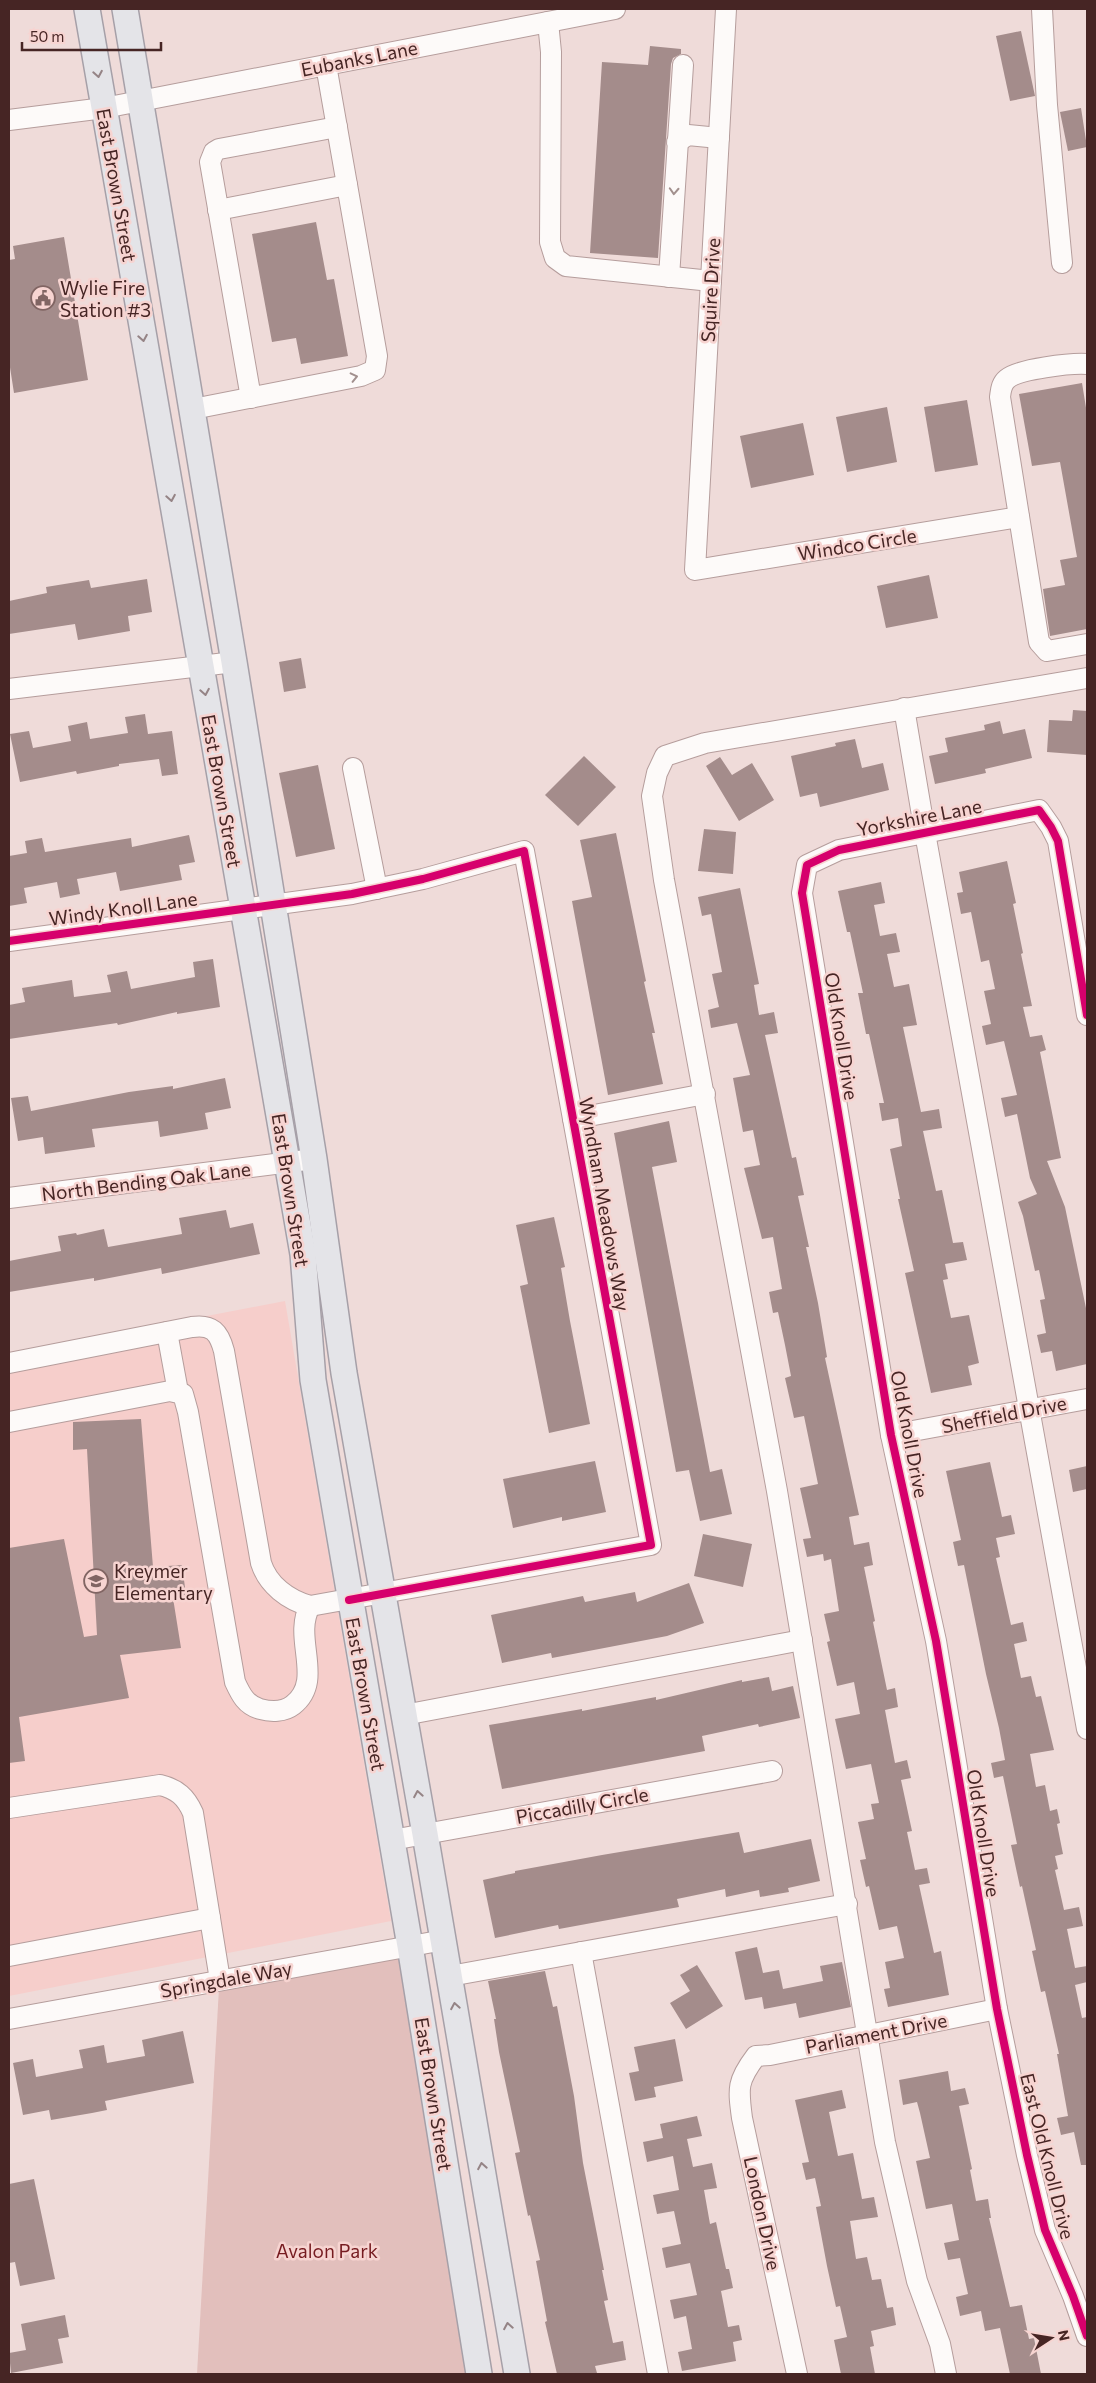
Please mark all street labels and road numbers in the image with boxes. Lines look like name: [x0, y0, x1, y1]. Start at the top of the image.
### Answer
street label: Eubanks Lane: [299, 35, 419, 81]
street label: East Brown Street: [92, 107, 142, 264]
street label: Squire Drive: [696, 237, 724, 343]
street label: Windco Circle: [796, 523, 918, 565]
street label: East Brown Street: [197, 713, 247, 870]
street label: Yorkshire Lane: [855, 794, 983, 840]
street label: Windy Knoll Lane: [47, 886, 199, 930]
street label: Old Knoll Drive: [821, 970, 863, 1102]
street label: Wyndham Meadows Way: [575, 1095, 635, 1313]
street label: East Brown Street: [268, 1112, 315, 1269]
street label: North Bending Oak Lane: [40, 1157, 252, 1205]
street label: Old Knoll Drive: [886, 1368, 934, 1500]
street label: Sheffield Drive: [940, 1391, 1068, 1437]
street label: East Brown Street: [341, 1616, 391, 1773]
street label: Old Knoll Drive: [963, 1767, 1005, 1899]
street label: Piccadilly Circle: [514, 1782, 650, 1828]
street label: Springdale Way: [158, 1956, 294, 2002]
street label: Parliament Drive: [803, 2008, 949, 2058]
street label: East Brown Street: [411, 2016, 458, 2173]
street label: East Old Knoll Drive: [1016, 2071, 1080, 2241]
street label: London Drive: [740, 2154, 786, 2272]

